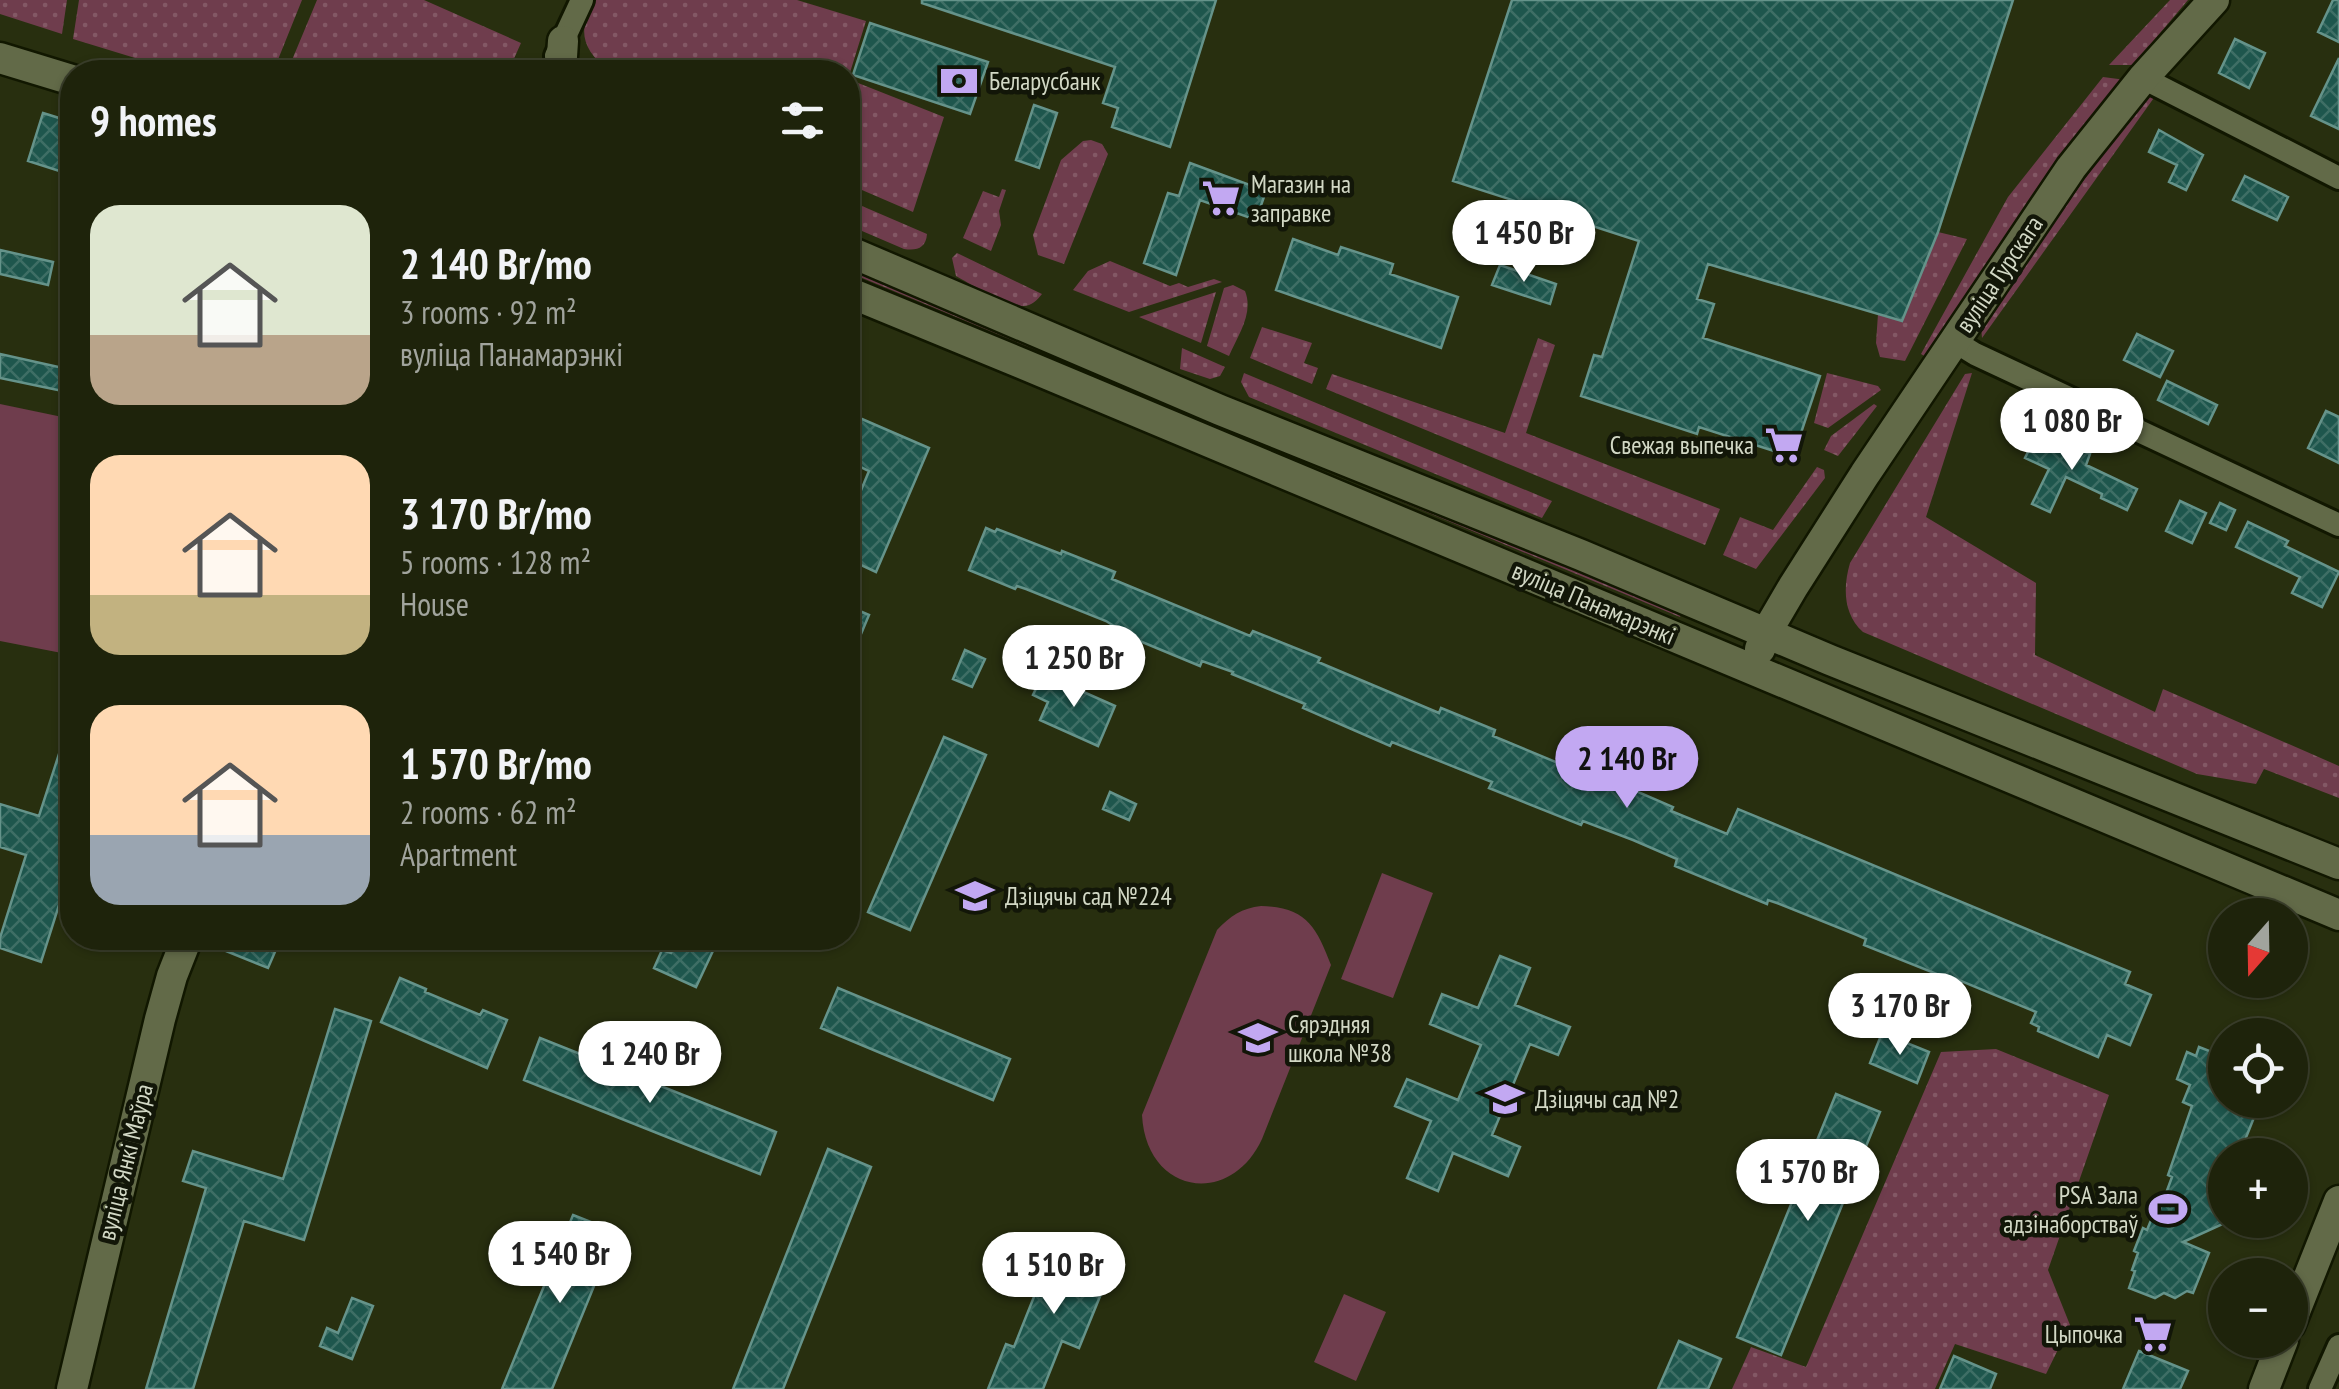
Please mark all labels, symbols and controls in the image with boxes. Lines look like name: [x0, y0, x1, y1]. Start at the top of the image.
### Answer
bank icon: Беларусбанк: [938, 60, 980, 102]
place label: Беларусбанк: [989, 65, 1101, 97]
text: 9 homes: [90, 93, 217, 148]
icon: filters: [775, 93, 830, 148]
place label: Магазин на заправке: [1251, 168, 1351, 229]
supermarket icon: Магазин на заправке: [1200, 177, 1242, 219]
pin: 1 450 Br: [1421, 200, 1627, 285]
street label: вуліца Гурскага: [1948, 209, 2050, 339]
text: 1 450 Br: [1474, 211, 1574, 253]
text: 2 140 Br/mo: [400, 236, 592, 291]
icon: home: [170, 245, 290, 365]
text: 3 rooms · 92 m²: [400, 291, 577, 333]
text: вуліца Панамарэнкі: [400, 333, 623, 375]
pin: 1 080 Br: [1969, 388, 2175, 473]
text: 1 080 Br: [2022, 399, 2122, 441]
supermarket icon: Свежая выпечка: [1763, 424, 1805, 466]
place label: Свежая выпечка: [1610, 429, 1754, 461]
text: 3 170 Br/mo: [400, 486, 592, 541]
icon: home: [170, 495, 290, 615]
text: 5 rooms · 128 m²: [400, 541, 591, 583]
street label: вуліца Панамарэнкі: [1508, 554, 1680, 652]
text: House: [400, 583, 469, 625]
pin: 1 250 Br: [971, 625, 1177, 710]
text: 1 250 Br: [1024, 636, 1124, 678]
pin: 2 140 Br: [1524, 726, 1730, 811]
text: 1 570 Br/mo: [400, 736, 592, 791]
text: 2 140 Br: [1577, 737, 1677, 779]
icon: home: [170, 745, 290, 865]
text: 2 rooms · 62 m²: [400, 791, 577, 833]
text: Apartment: [400, 833, 517, 875]
school or university icon: Дзіцячы сад №224: [954, 875, 996, 917]
place label: Дзіцячы сад №224: [1005, 880, 1172, 912]
north arrow: [2208, 898, 2308, 998]
map controls: [2208, 898, 2308, 1358]
pin: 3 170 Br: [1797, 973, 2003, 1058]
text: 3 170 Br: [1850, 984, 1950, 1026]
place label: Сярэдняя школа №38: [1288, 1008, 1392, 1069]
school or university icon: Сярэдняя школа №38: [1237, 1017, 1279, 1059]
button: locate: [2208, 1018, 2308, 1118]
pin: 1 240 Br: [547, 1021, 753, 1106]
text: 1 240 Br: [600, 1032, 700, 1074]
school or university icon: Дзіцячы сад №2: [1484, 1078, 1526, 1120]
street label: вуліца Янкі Маўра: [90, 1080, 160, 1244]
place label: Дзіцячы сад №2: [1535, 1083, 1679, 1115]
button: +: [2208, 1138, 2308, 1238]
pin: 1 570 Br: [1705, 1139, 1911, 1224]
text: 1 570 Br: [1758, 1150, 1858, 1192]
place label: PSA Зала адзінаборстваў: [2003, 1179, 2139, 1240]
sports icon: PSA Зала адзінаборстваў: [2147, 1188, 2189, 1230]
pin: 1 540 Br: [457, 1221, 663, 1306]
text: 1 540 Br: [510, 1232, 610, 1274]
pin: 1 510 Br: [951, 1232, 1157, 1317]
text: 1 510 Br: [1004, 1243, 1104, 1285]
button: −: [2208, 1258, 2308, 1358]
supermarket icon: Цыпочка: [2132, 1313, 2174, 1355]
place label: Цыпочка: [2045, 1318, 2123, 1350]

